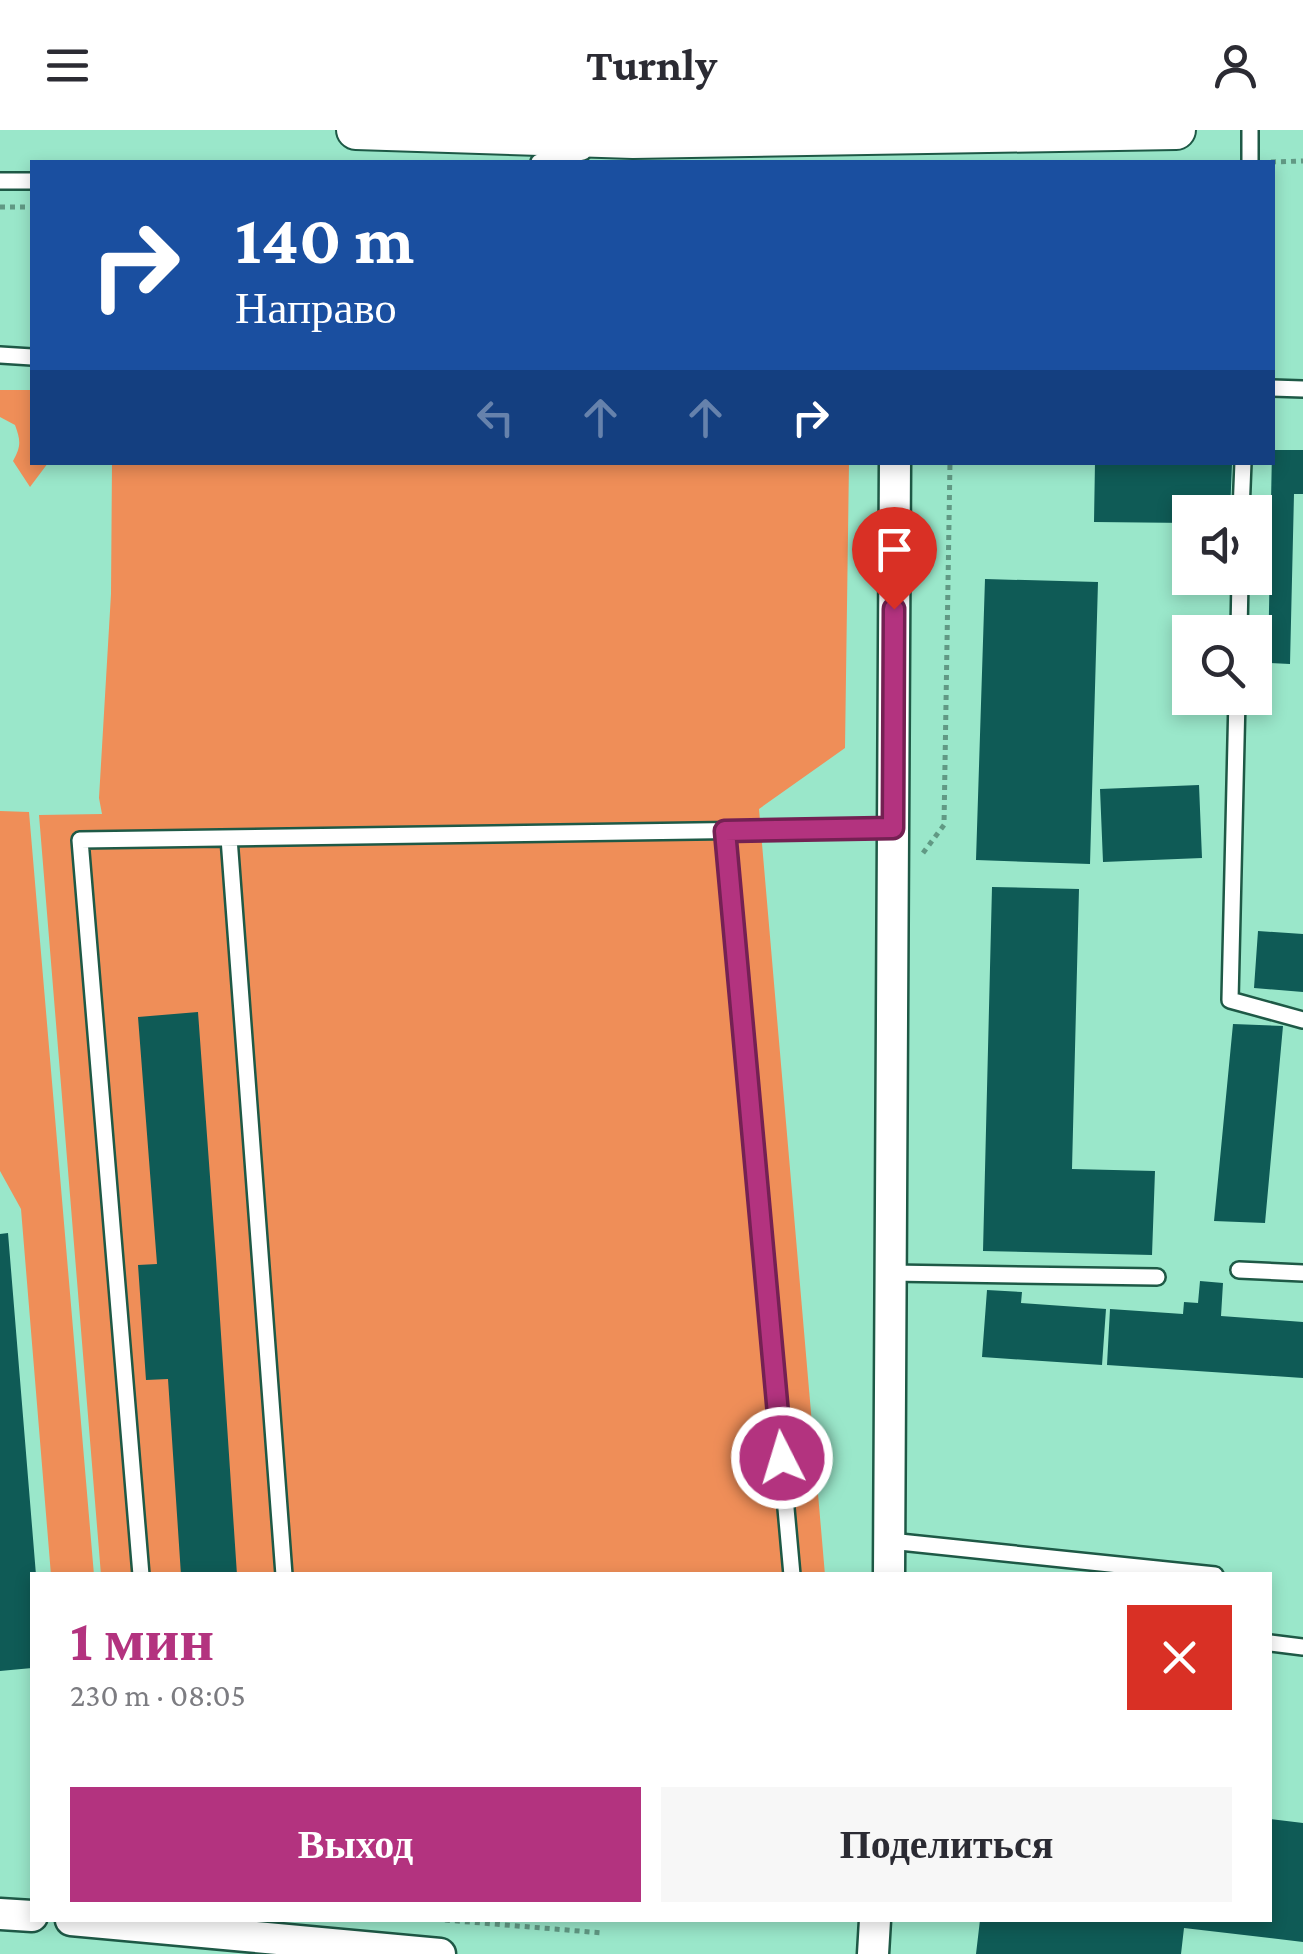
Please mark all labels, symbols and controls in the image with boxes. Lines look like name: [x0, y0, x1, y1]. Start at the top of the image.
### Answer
icon: menu: [40, 38, 95, 93]
icon: person: [1208, 38, 1263, 93]
text: Turnly: [586, 40, 717, 90]
icon: right: [70, 200, 200, 330]
text: 140 m: [235, 200, 414, 278]
text: Направо: [235, 283, 397, 333]
icon: left: [468, 390, 523, 445]
icon: ahead: [573, 390, 628, 445]
icon: ahead: [678, 390, 733, 445]
icon: right: [783, 390, 838, 445]
map controls: [1172, 495, 1272, 715]
button: sound: [1172, 495, 1272, 595]
pin: [852, 507, 937, 610]
icon: arrive: [867, 522, 922, 577]
button: search: [1172, 615, 1272, 715]
position arrow: [730, 1406, 834, 1510]
button: close: [1127, 1605, 1232, 1710]
text: 1 мин: [70, 1606, 214, 1673]
text: 230 m · 08:05: [70, 1677, 246, 1713]
button: Выход: [70, 1787, 641, 1902]
button: Поделиться: [661, 1787, 1232, 1902]

